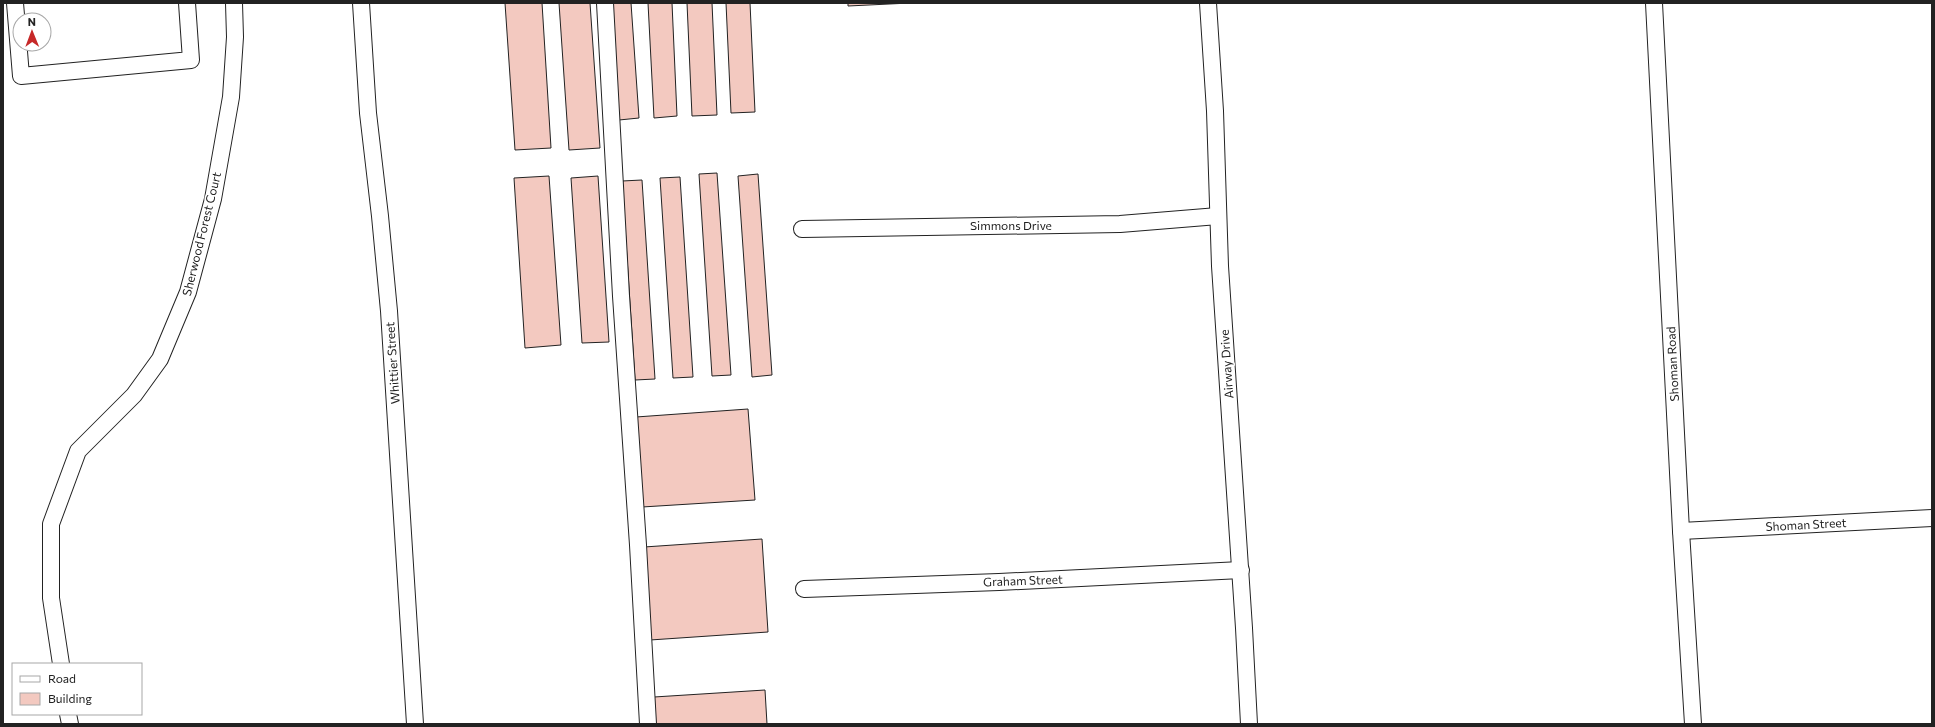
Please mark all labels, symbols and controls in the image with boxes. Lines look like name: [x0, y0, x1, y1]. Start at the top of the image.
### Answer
north arrow: [12, 12, 52, 52]
text: N: [28, 15, 36, 28]
street label: Sherwood Forest Court: [179, 170, 223, 297]
street label: Simmons Drive: [970, 218, 1052, 232]
street label: Whittier Street: [382, 321, 402, 405]
street label: Shoman Road: [1663, 326, 1681, 402]
street label: Airway Drive: [1217, 329, 1235, 399]
street label: Shoman Street: [1765, 515, 1847, 533]
street label: Graham Street: [983, 572, 1063, 588]
legend: [12, 663, 142, 715]
text: Road: [48, 671, 76, 685]
text: Building: [48, 691, 92, 705]

